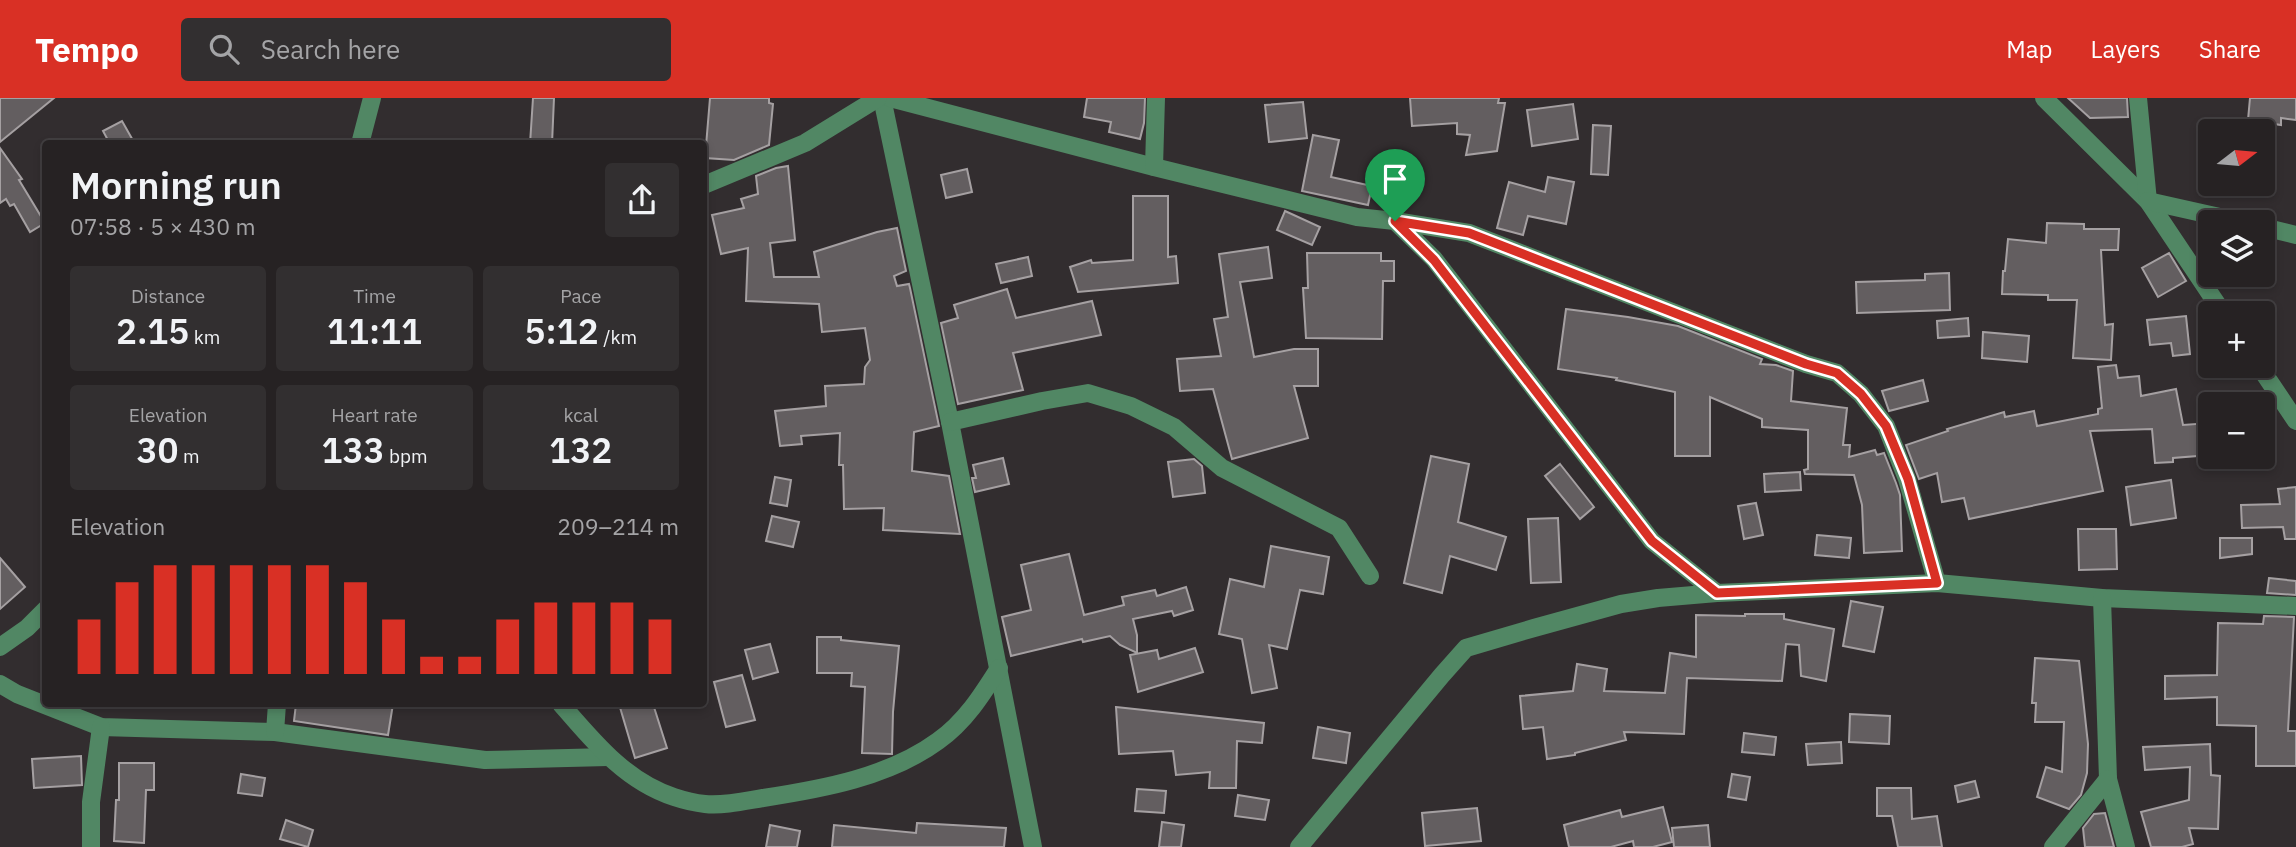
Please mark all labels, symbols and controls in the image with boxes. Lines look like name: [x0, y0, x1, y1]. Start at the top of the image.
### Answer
search box: [181, 18, 671, 81]
text: Tempo: [35, 28, 139, 71]
icon: search: [205, 30, 243, 68]
text: Search here: [261, 32, 400, 66]
text: Map: [2006, 33, 2053, 65]
text: Layers: [2091, 33, 2161, 65]
text: Share: [2199, 33, 2261, 65]
north arrow: [2198, 119, 2275, 196]
map controls: [2198, 119, 2275, 469]
pin: [1365, 149, 1425, 221]
text: Morning run: [70, 160, 282, 209]
icon: arrive: [1376, 160, 1414, 198]
button: share: [605, 163, 679, 237]
button: layers: [2198, 210, 2275, 287]
text: 07:58 · 5 × 430 m: [70, 211, 256, 241]
text: Distance: [131, 284, 205, 308]
text: Time: [353, 284, 396, 308]
text: Pace: [560, 284, 602, 308]
button: +: [2198, 301, 2275, 378]
text: 2.15: [116, 308, 189, 354]
text: 11:11: [327, 308, 422, 354]
text: 5:12: [525, 308, 599, 354]
text: km: [189, 325, 220, 349]
text: /km: [599, 325, 637, 349]
button: −: [2198, 392, 2275, 469]
text: Elevation: [129, 403, 208, 427]
text: Heart rate: [331, 403, 418, 427]
text: kcal: [564, 403, 598, 427]
text: 30: [137, 427, 179, 473]
text: 133: [321, 427, 384, 473]
text: 132: [549, 427, 612, 473]
text: m: [179, 444, 200, 468]
text: bpm: [384, 444, 428, 468]
text: Elevation: [70, 511, 165, 541]
text: 209–214 m: [557, 511, 679, 541]

